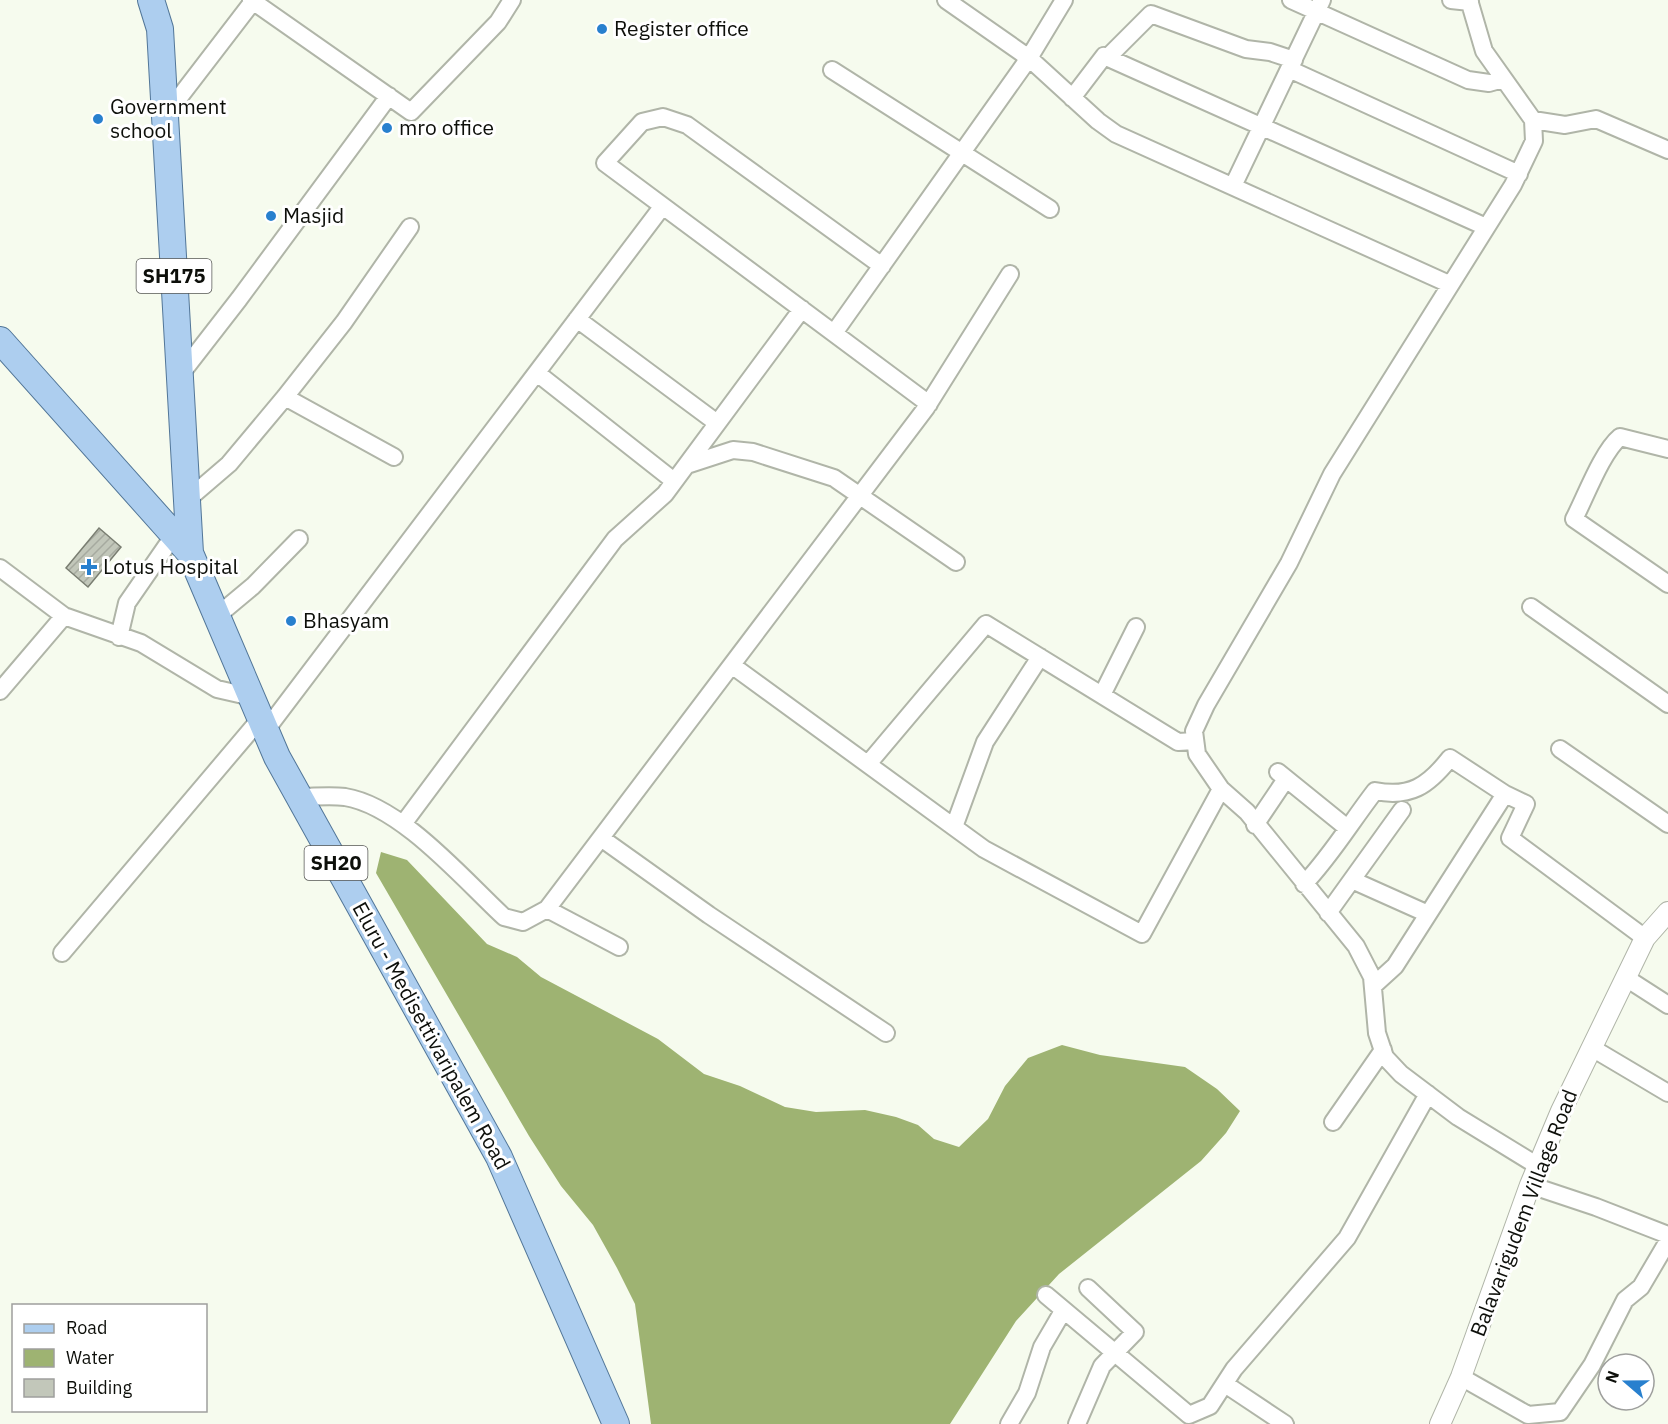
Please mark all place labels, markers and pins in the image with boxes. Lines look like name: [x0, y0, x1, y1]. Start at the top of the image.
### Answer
place label: Register office: [614, 14, 749, 42]
marker: Register office: [595, 22, 609, 36]
place label: Government school: [110, 92, 227, 144]
marker: Government school: [91, 112, 105, 126]
place label: mro office: [399, 113, 494, 141]
marker: mro office: [380, 121, 394, 135]
place label: Masjid: [283, 201, 344, 229]
marker: Masjid: [264, 209, 278, 223]
place label: Lotus Hospital: [103, 552, 238, 580]
marker: Lotus Hospital: [80, 558, 98, 576]
place label: Bhasyam: [303, 606, 389, 634]
marker: Bhasyam: [284, 614, 298, 628]

